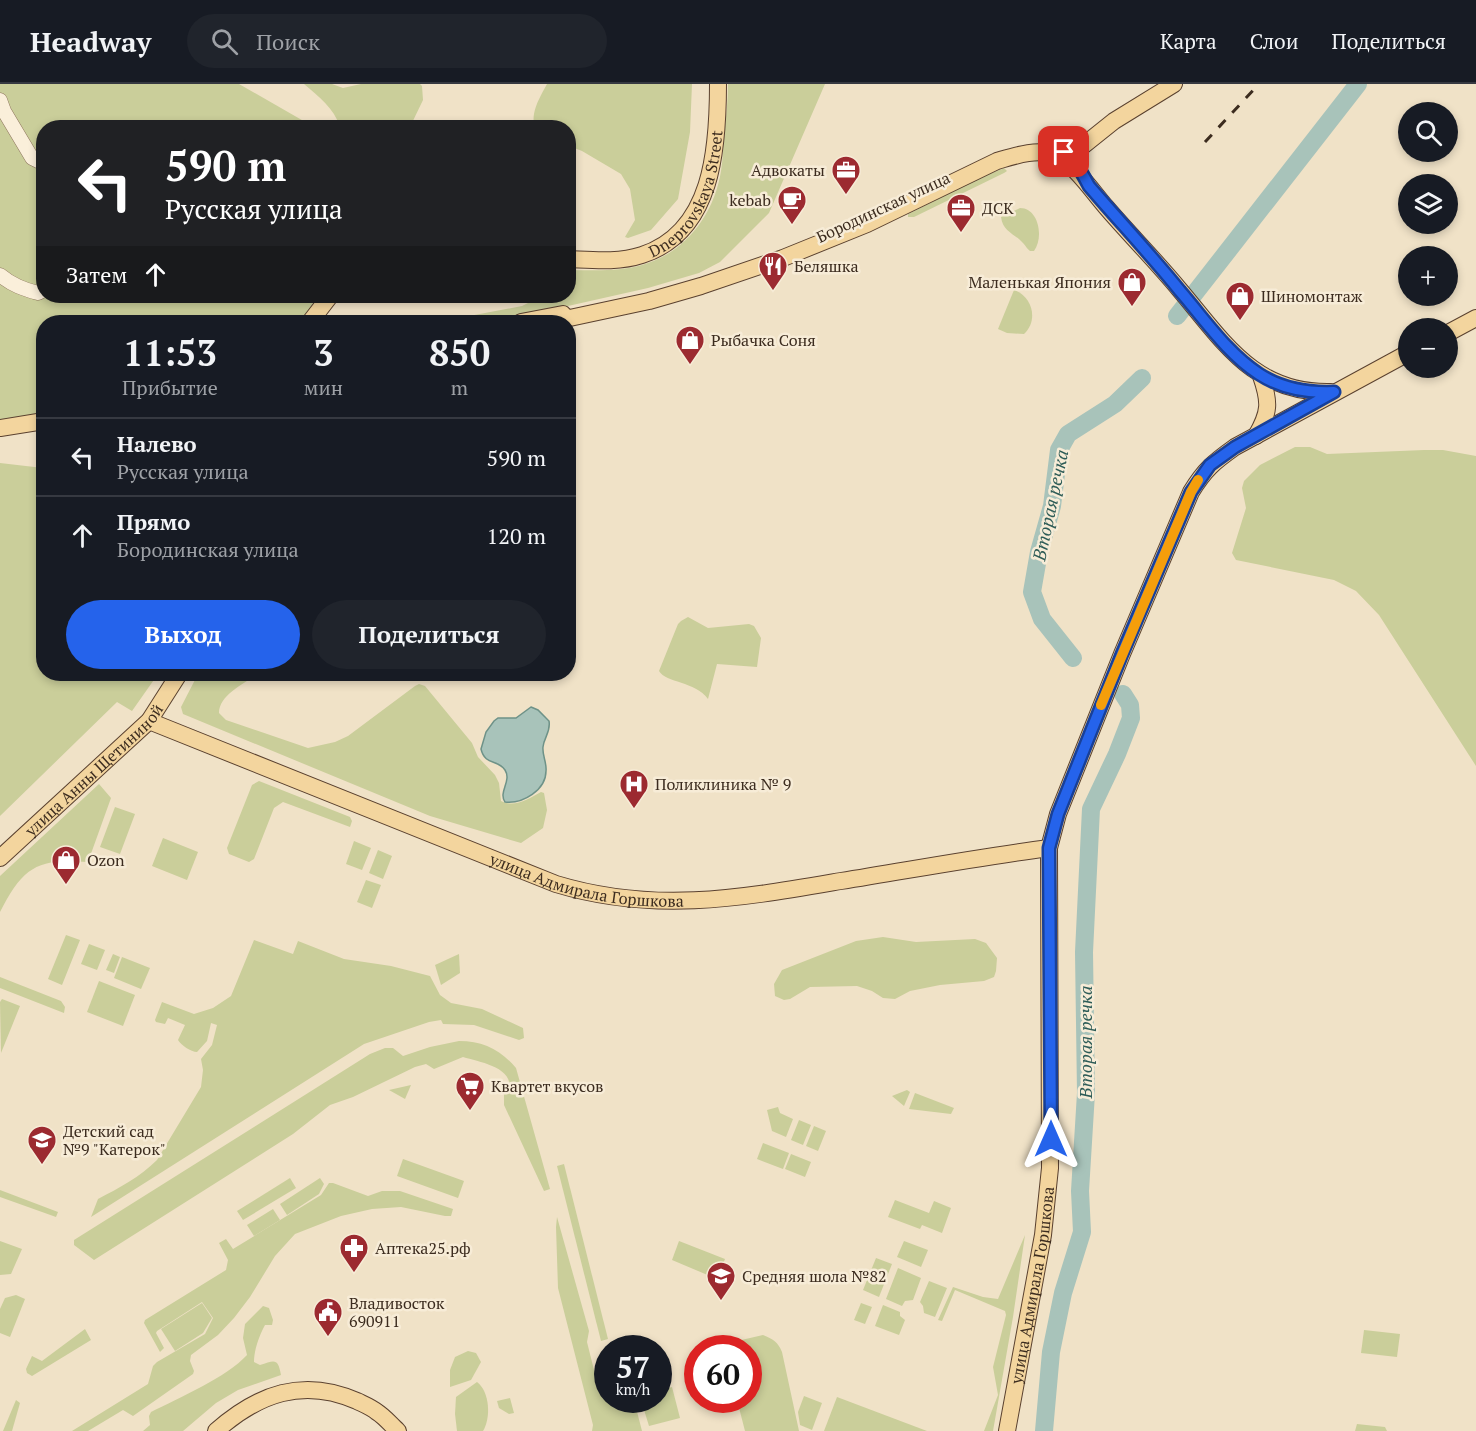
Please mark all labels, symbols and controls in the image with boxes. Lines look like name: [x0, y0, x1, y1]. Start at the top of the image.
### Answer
search box: [187, 14, 607, 68]
text: Headway: [30, 23, 151, 60]
icon: search: [208, 25, 241, 58]
text: Поиск: [256, 27, 320, 56]
text: Карта: [1160, 27, 1217, 55]
text: Слои: [1250, 27, 1299, 55]
text: Поделиться: [1332, 27, 1446, 55]
map controls: [1398, 102, 1458, 378]
button: search: [1398, 102, 1458, 162]
pin: [1038, 126, 1089, 177]
street label: Dneprovskaya Street: [645, 129, 727, 262]
icon: arrive: [1047, 135, 1080, 168]
text: 590 m: [165, 137, 286, 193]
icon: left: [66, 144, 144, 222]
office icon: Адвокаты: [830, 154, 862, 196]
place label: Адвокаты: [751, 159, 825, 181]
street label: Бородинская улица: [812, 166, 954, 248]
button: layers: [1398, 174, 1458, 234]
cafe icon: kebab: [776, 184, 808, 226]
place label: kebab: [729, 189, 771, 211]
text: Русская улица: [165, 191, 343, 227]
office icon: ДСК: [945, 192, 977, 234]
place label: ДСК: [982, 197, 1014, 219]
button: +: [1398, 246, 1458, 306]
restaurant icon: Беляшка: [757, 250, 789, 292]
place label: Беляшка: [794, 255, 859, 277]
icon: ahead: [139, 258, 172, 291]
text: Затем: [66, 260, 127, 289]
shop icon: Маленькая Япония: [1116, 266, 1148, 308]
place label: Маленькая Япония: [968, 271, 1111, 293]
shop icon: Шиномонтаж: [1224, 280, 1256, 322]
place label: Шиномонтаж: [1261, 285, 1363, 307]
button: −: [1398, 318, 1458, 378]
shop icon: Рыбачка Соня: [674, 324, 706, 366]
text: 11:53: [123, 329, 217, 376]
text: 3: [313, 329, 334, 376]
text: 850: [429, 329, 490, 376]
place label: Рыбачка Соня: [711, 329, 816, 351]
text: Прибытие: [122, 374, 218, 401]
text: мин: [304, 374, 343, 401]
text: m: [451, 374, 468, 401]
text: Налево: [117, 429, 197, 458]
icon: left: [66, 441, 99, 474]
text: 590 m: [486, 443, 546, 472]
water label: Вторая речка: [1026, 447, 1073, 564]
text: Русская улица: [117, 458, 249, 485]
text: Прямо: [117, 507, 190, 536]
icon: ahead: [66, 519, 99, 552]
text: 120 m: [486, 521, 546, 550]
text: Бородинская улица: [117, 536, 299, 563]
button: Выход: [66, 600, 300, 669]
button: Поделиться: [312, 600, 546, 669]
street label: улица Анны Щетининой: [19, 700, 168, 842]
hospital icon: Поликлиника № 9: [618, 768, 650, 810]
place label: Поликлиника № 9: [655, 773, 791, 795]
shop icon: Ozon: [50, 844, 82, 886]
street label: улица Адмирала Горшкова: [486, 847, 684, 912]
place label: Ozon: [87, 849, 125, 871]
water label: Вторая речка: [1073, 986, 1097, 1099]
supermarket icon: Квартет вкусов: [454, 1070, 486, 1112]
place label: Квартет вкусов: [491, 1075, 604, 1097]
position arrow: [1019, 1107, 1083, 1171]
place label: Детский сад №9 "Катерок": [63, 1120, 166, 1160]
school or university icon: Детский сад №9 "Катерок": [26, 1124, 58, 1166]
street label: улица Адмирала Горшкова: [1005, 1186, 1059, 1387]
pharmacy icon: Аптека25.рф: [338, 1232, 370, 1274]
place label: Аптека25.рф: [375, 1237, 471, 1259]
school or university icon: Средняя шола №82: [705, 1260, 737, 1302]
place label: Средняя шола №82: [742, 1265, 886, 1287]
place label: Владивосток 690911: [349, 1292, 445, 1332]
public building icon: Владивосток 690911: [312, 1296, 344, 1338]
speed limit sign: 60: [684, 1335, 762, 1413]
text: 57: [616, 1347, 650, 1387]
text: km/h: [616, 1379, 650, 1399]

